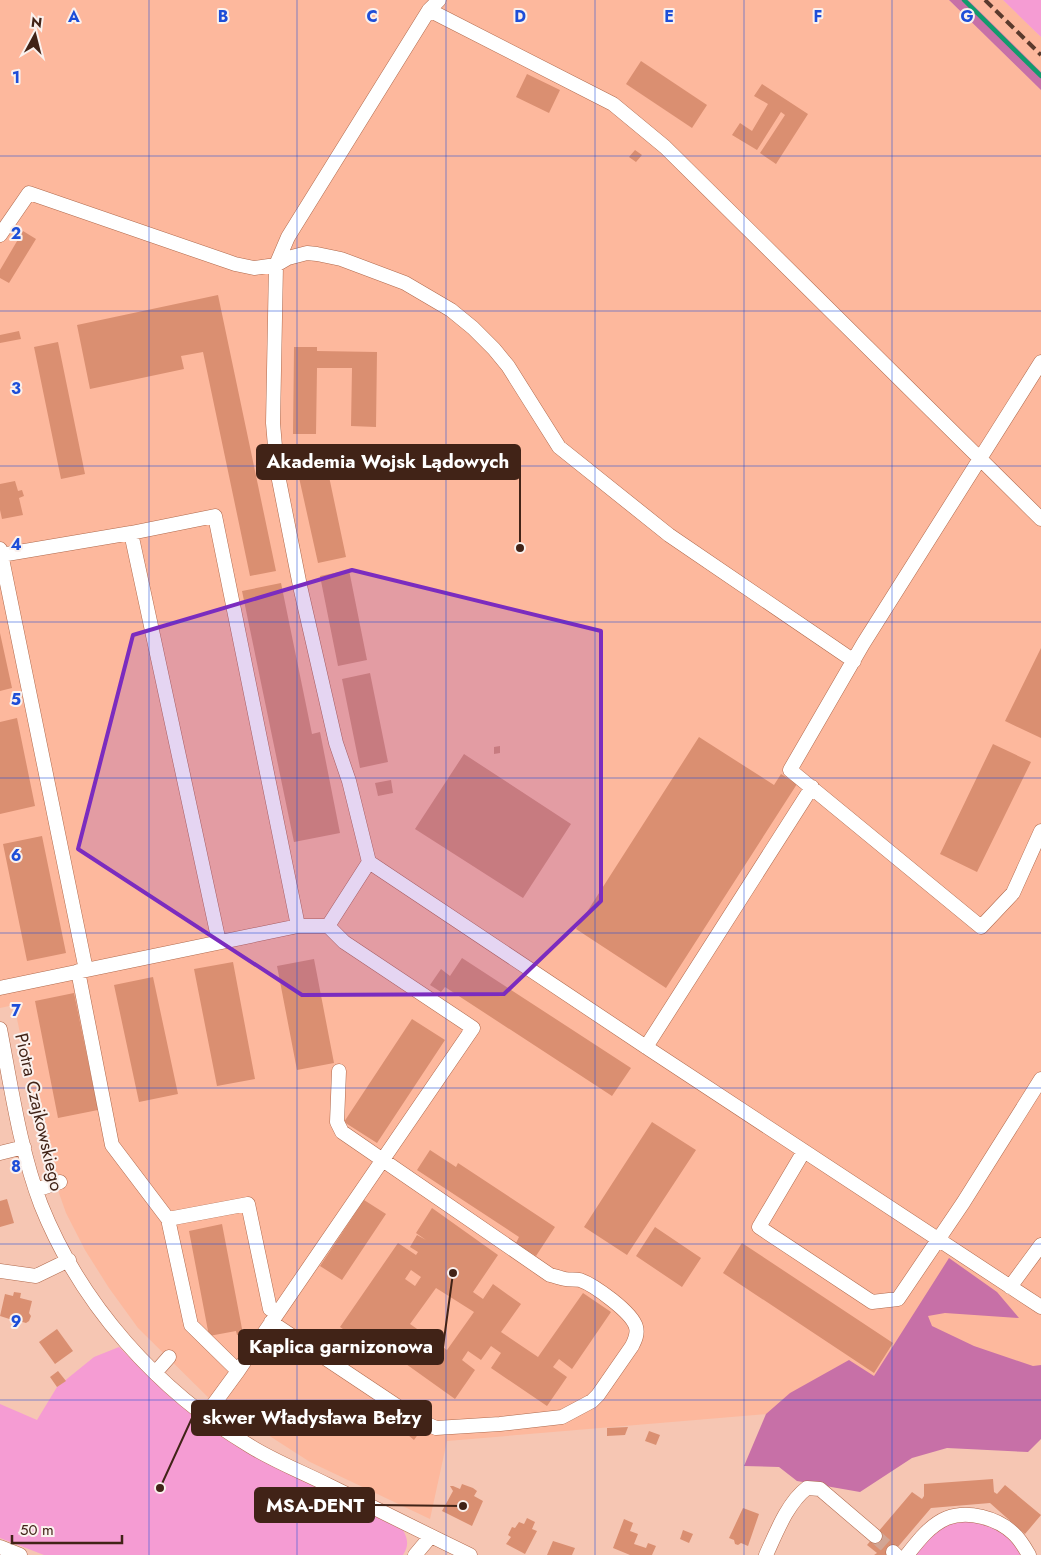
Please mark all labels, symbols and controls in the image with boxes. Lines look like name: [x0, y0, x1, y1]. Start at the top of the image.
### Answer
text: A: [67, 5, 80, 28]
text: B: [218, 5, 228, 28]
text: C: [366, 5, 378, 28]
text: D: [514, 5, 526, 28]
text: E: [664, 5, 674, 28]
text: F: [814, 5, 822, 28]
text: G: [960, 5, 974, 28]
north arrow: [10, 10, 60, 60]
text: N: [30, 11, 43, 33]
text: 1: [12, 66, 20, 89]
text: 2: [11, 222, 21, 245]
text: 3: [11, 377, 21, 400]
callout: Akademia Wojsk Lądowych: [257, 445, 520, 479]
text: Akademia Wojsk Lądowych: [266, 448, 509, 475]
text: 4: [10, 533, 22, 556]
text: 5: [11, 688, 21, 711]
text: 6: [11, 844, 21, 867]
text: 7: [11, 999, 21, 1022]
street label: Piotra Czajkowskiego: [8, 1030, 70, 1194]
text: 8: [11, 1155, 21, 1178]
text: 9: [11, 1310, 21, 1333]
callout: Kaplica garnizonowa: [239, 1330, 443, 1364]
text: Kaplica garnizonowa: [249, 1333, 433, 1360]
callout: skwer Władysława Bełzy: [192, 1401, 431, 1435]
text: skwer Władysława Bełzy: [203, 1404, 422, 1431]
callout: MSA-DENT: [255, 1488, 374, 1522]
text: MSA-DENT: [266, 1492, 364, 1519]
scale bar: [12, 1512, 122, 1544]
text: 50 m: [20, 1519, 54, 1541]

